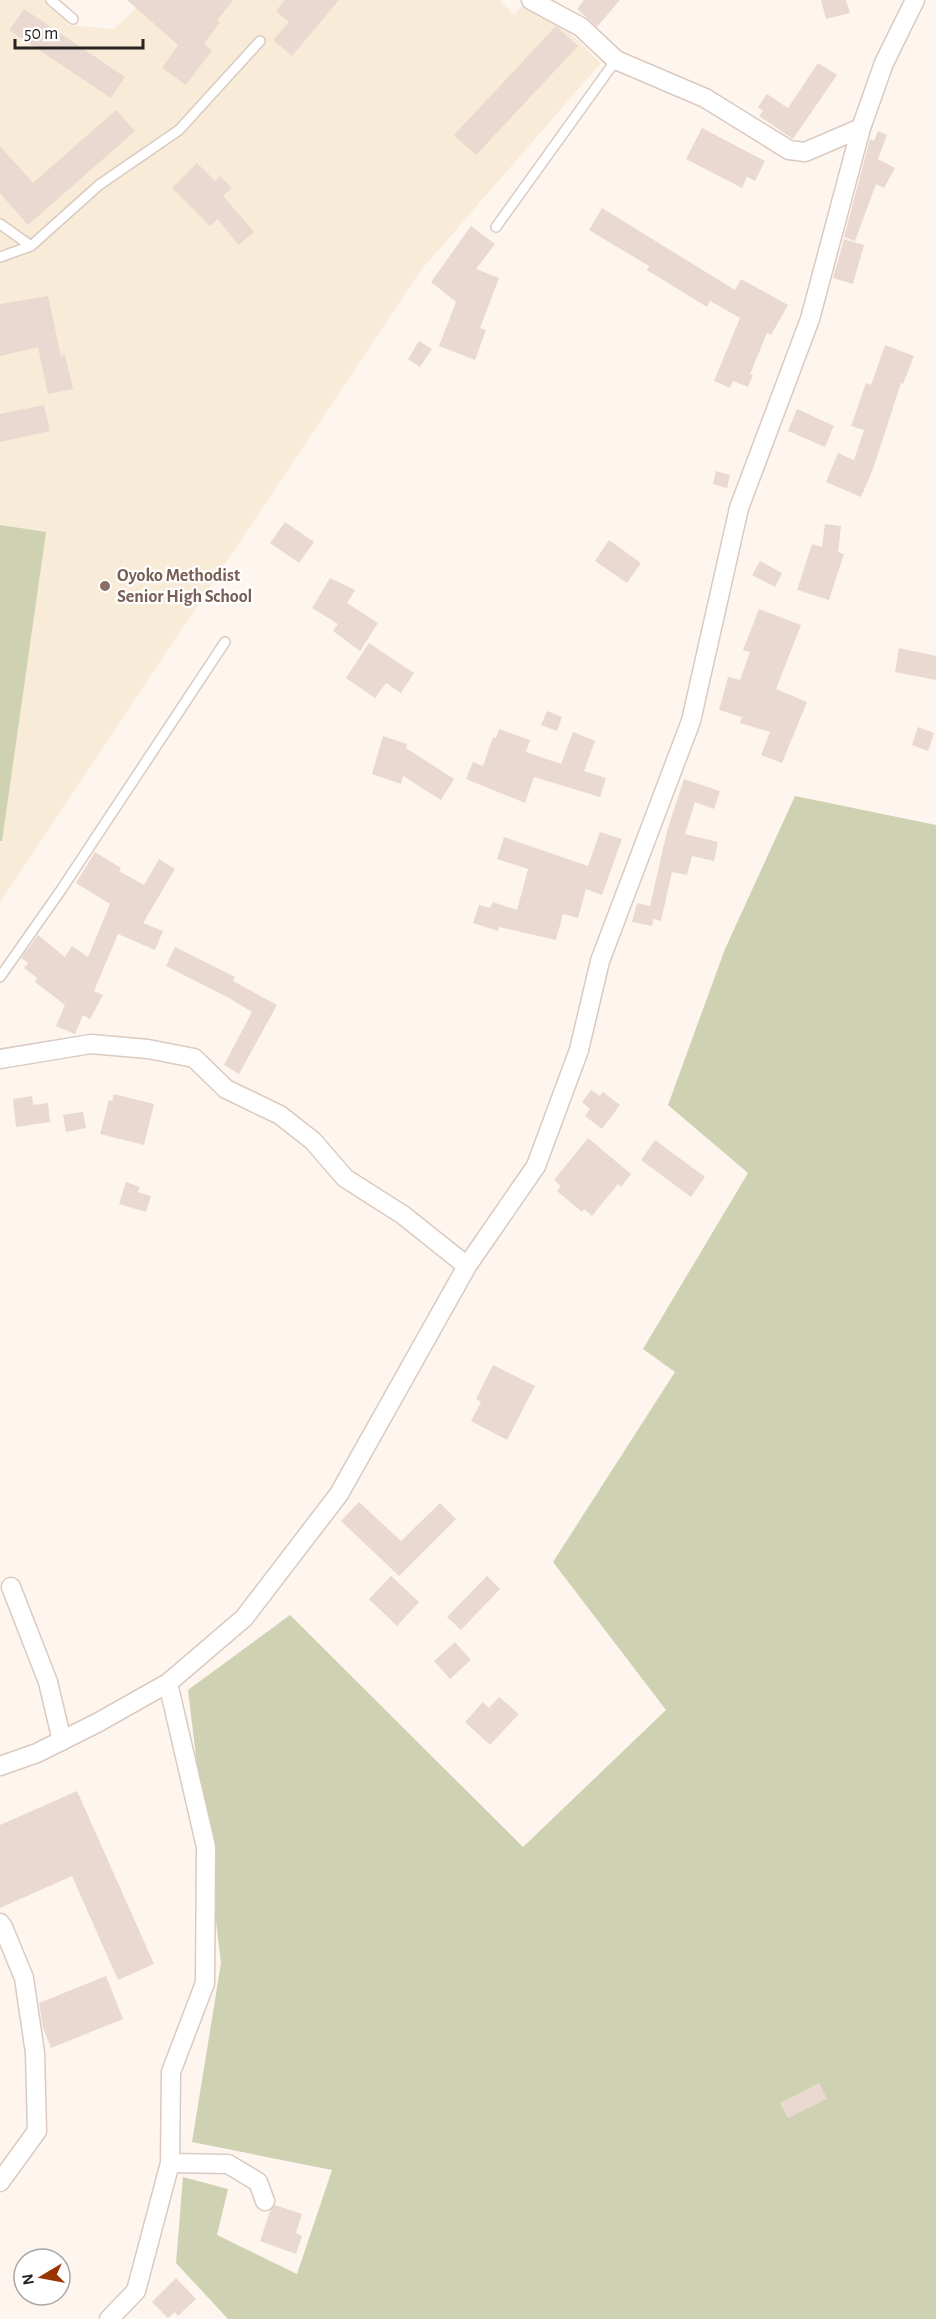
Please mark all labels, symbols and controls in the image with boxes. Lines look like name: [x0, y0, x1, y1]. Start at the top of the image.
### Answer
scale bar: [15, 12, 142, 50]
text: 50 m: [24, 25, 58, 43]
place label: Oyoko Methodist Senior High School: [117, 567, 252, 606]
marker: Oyoko Methodist Senior High School: [98, 579, 112, 593]
north arrow: [12, 2247, 72, 2307]
text: N: [19, 2273, 37, 2286]

